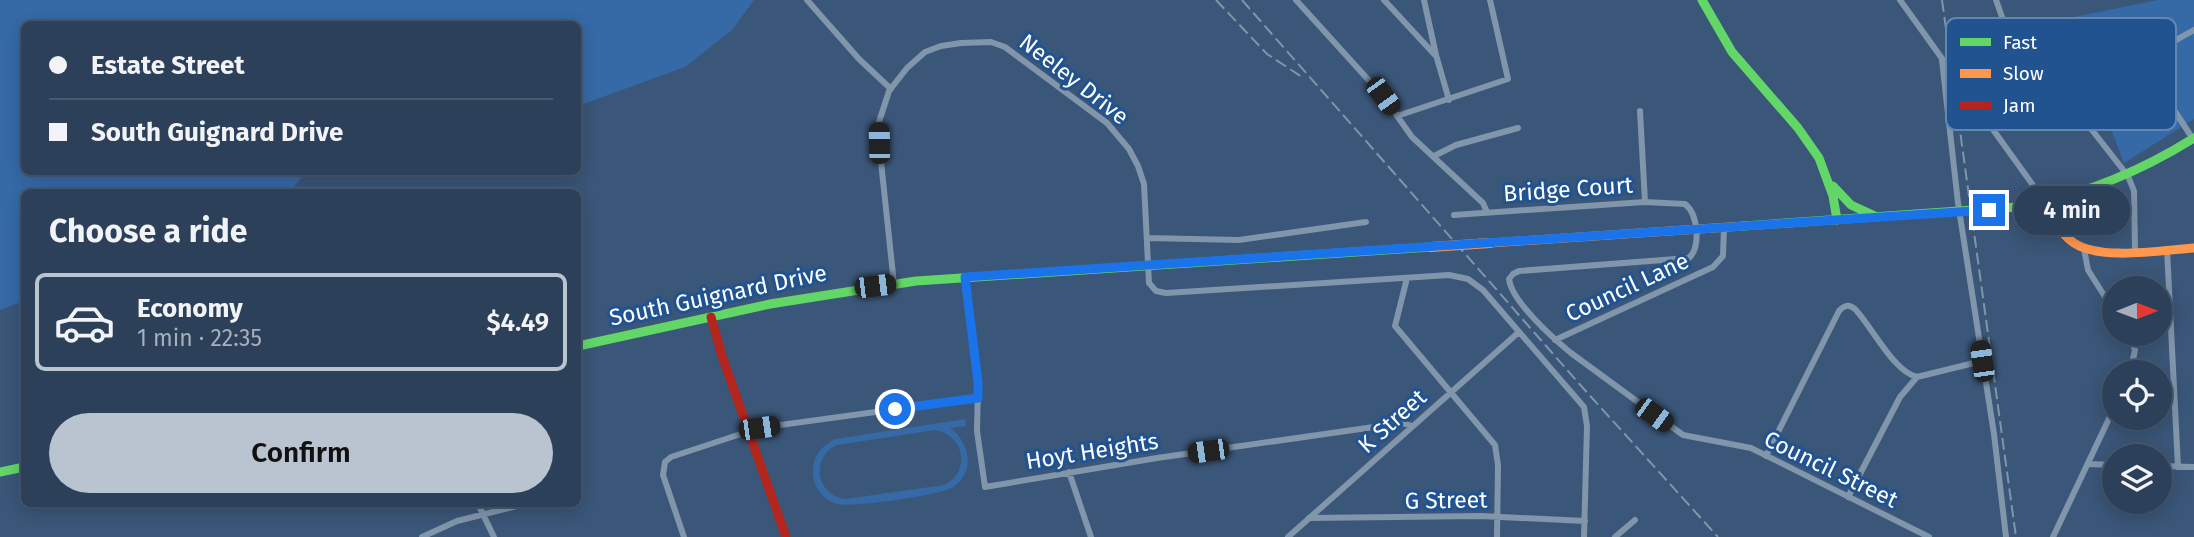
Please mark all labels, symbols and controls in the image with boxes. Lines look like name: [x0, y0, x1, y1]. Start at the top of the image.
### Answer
legend: [1946, 18, 2176, 130]
street label: Neeley Drive: [1014, 28, 1134, 130]
text: Fast: [2003, 31, 2037, 54]
text: Estate Street: [91, 50, 244, 81]
text: Slow: [2003, 62, 2044, 85]
car: [1363, 73, 1404, 119]
text: Jam: [2003, 94, 2035, 117]
text: South Guignard Drive: [91, 117, 343, 148]
car: [869, 122, 890, 164]
street label: Bridge Court: [1502, 170, 1634, 207]
callout: 4 min: [2014, 186, 2129, 234]
route end: [1973, 194, 2005, 226]
text: 4 min: [2043, 196, 2101, 224]
text: Choose a ride: [49, 212, 247, 250]
street label: Council Lane: [1561, 246, 1693, 328]
street label: South Guignard Drive: [607, 258, 829, 332]
car: [853, 273, 898, 299]
north arrow: [2102, 276, 2172, 346]
map controls: [2102, 276, 2172, 514]
icon: car: [53, 291, 116, 354]
text: Economy: [137, 293, 243, 324]
text: $4.49: [486, 307, 549, 338]
text: 1 min · 22:35: [137, 324, 262, 352]
car: [1969, 339, 1996, 383]
button: locate: [2102, 360, 2172, 430]
street label: K Street: [1352, 383, 1432, 459]
route start: [879, 393, 911, 425]
car: [1631, 394, 1678, 436]
button: Confirm: [49, 413, 553, 493]
car: [737, 415, 782, 441]
street label: Council Street: [1760, 425, 1903, 514]
street label: Hoyt Heights: [1024, 427, 1160, 475]
car: [1186, 438, 1231, 464]
button: layers: [2102, 444, 2172, 514]
street label: G Street: [1404, 485, 1488, 515]

